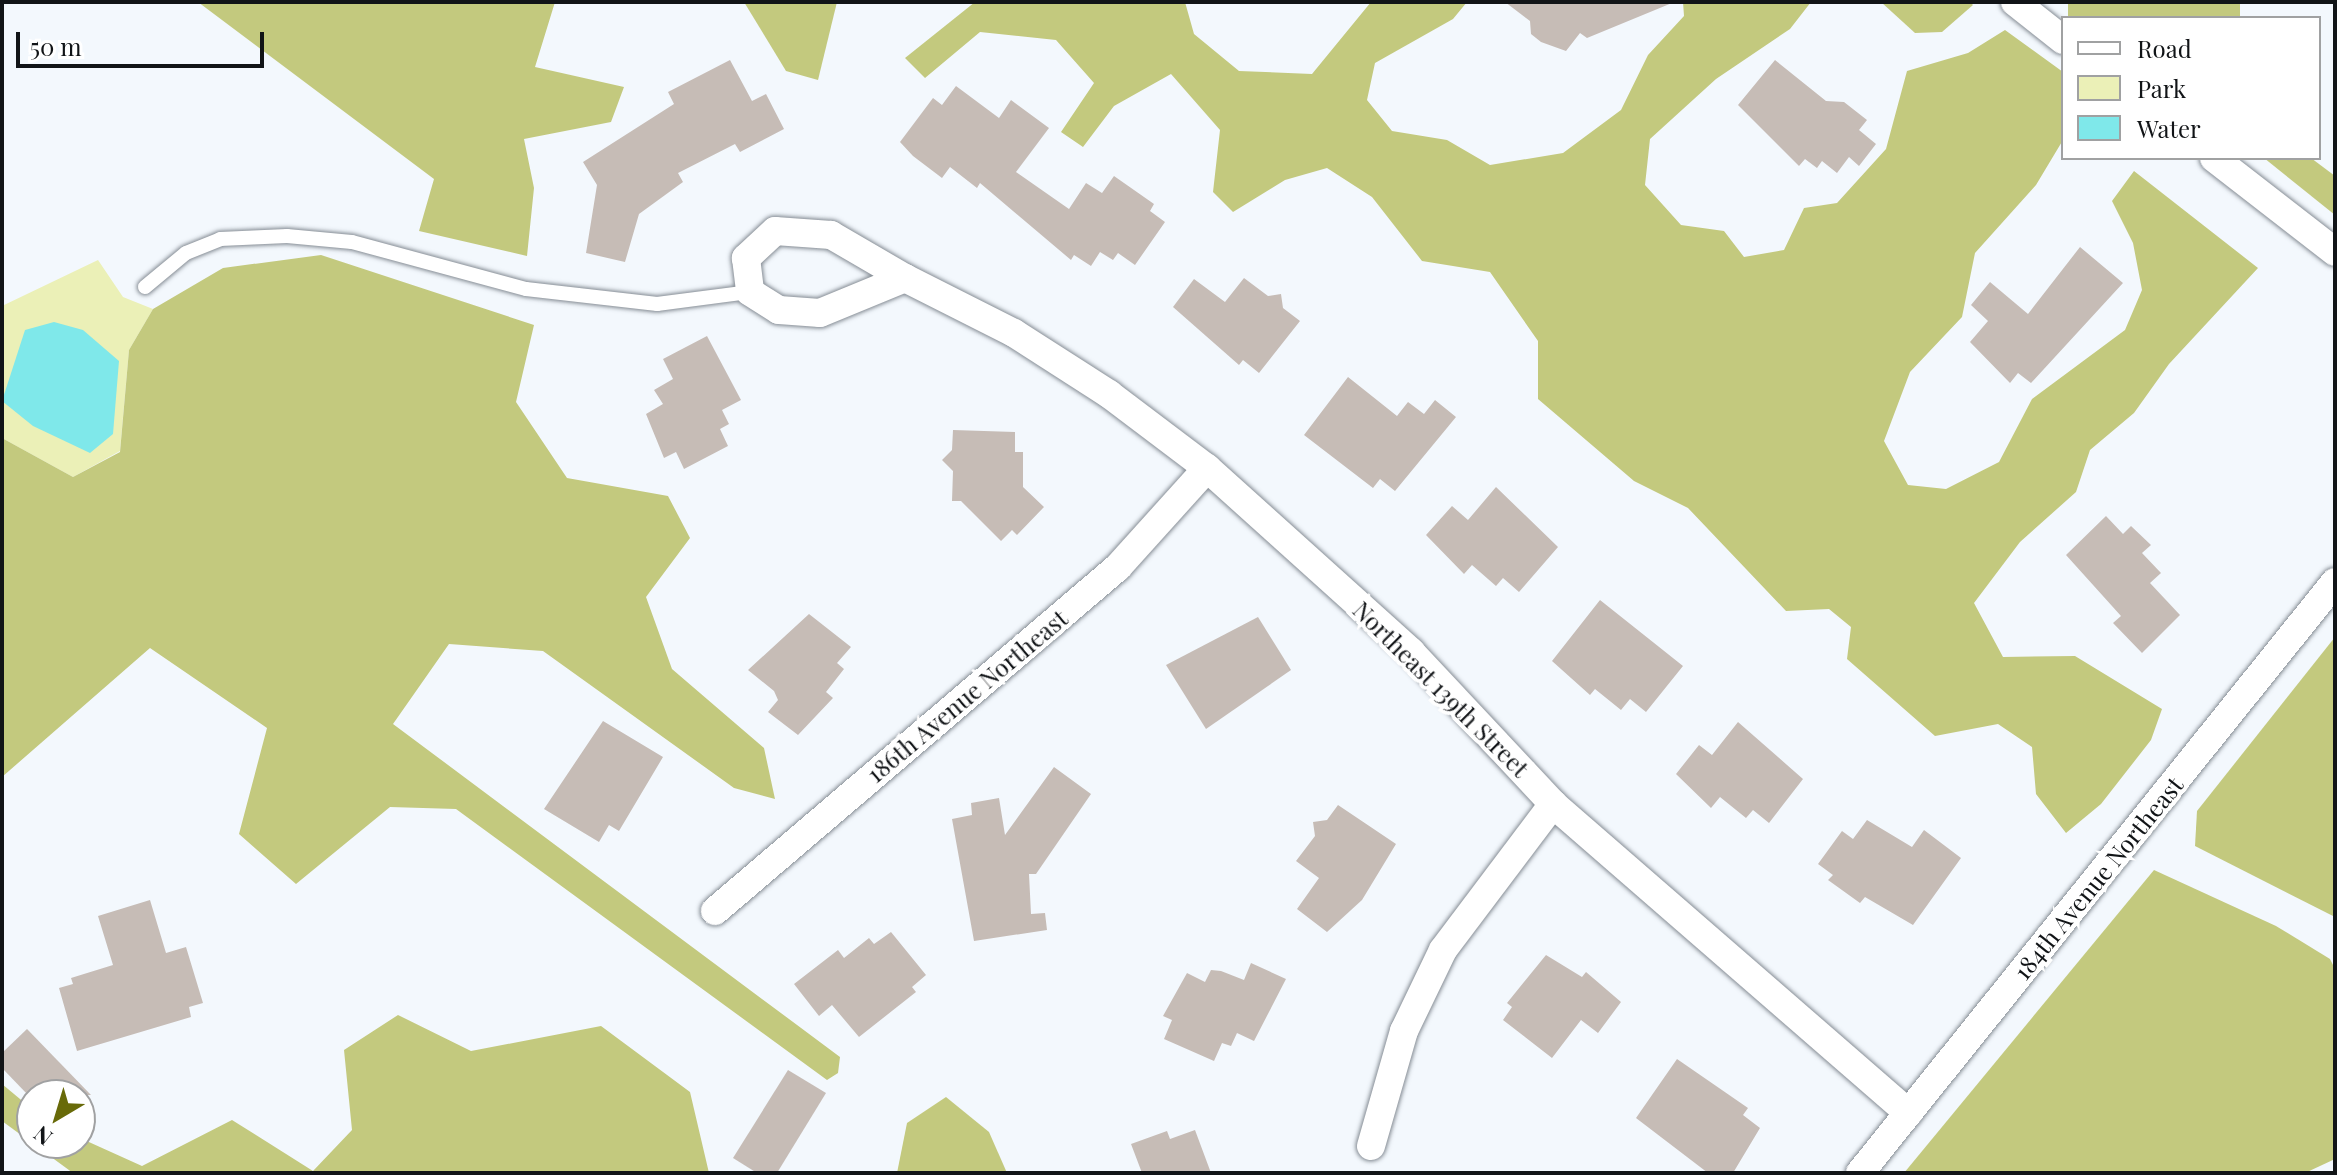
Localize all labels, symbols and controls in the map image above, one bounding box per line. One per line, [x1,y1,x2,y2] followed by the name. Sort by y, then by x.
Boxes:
[20,16,268,66] scale bar
[2061,16,2321,160] legend
[30,30,82,62] text: 50 m
[2137,32,2192,64] text: Road
[2137,72,2186,104] text: Park
[2137,112,2201,144] text: Water
[1347,595,1535,783] street label: Northeast 139th Street
[861,603,1073,789] street label: 186th Avenue Northeast
[2007,771,2189,985] street label: 184th Avenue Northeast
[16,1079,96,1159] north arrow
[27,1120,58,1153] text: N

